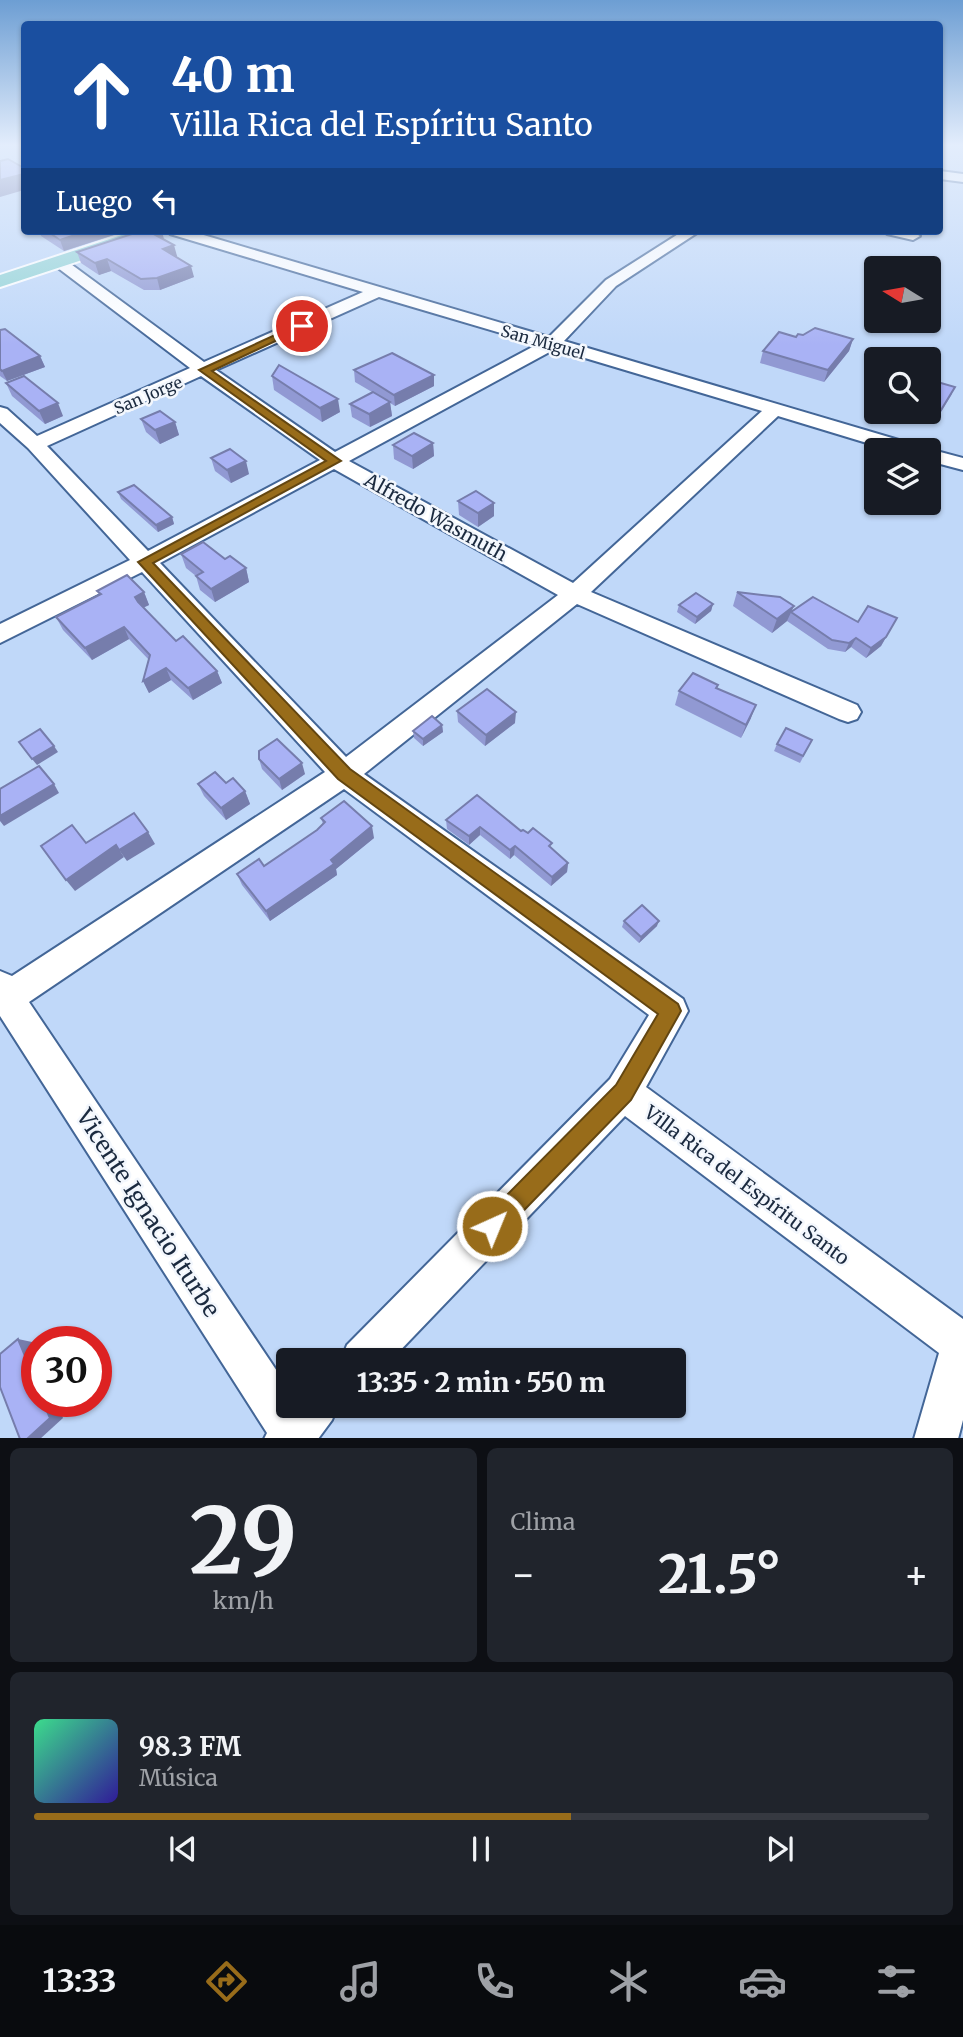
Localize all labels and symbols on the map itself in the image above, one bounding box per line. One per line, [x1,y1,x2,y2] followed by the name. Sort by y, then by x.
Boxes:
[864,256,942,332] north arrow
[272,296,332,356] pin
[499,320,587,364] street label: San Miguel
[111,372,185,418] street label: San Jorge
[359,467,512,566] street label: Alfredo Wasmuth
[639,1099,854,1270] street label: Villa Rica del Espíritu Santo
[70,1102,226,1322] street label: Vicente Ignacio Iturbe
[455,1189,529,1263] position arrow
[21,1326,112,1417] speed limit sign: 30

